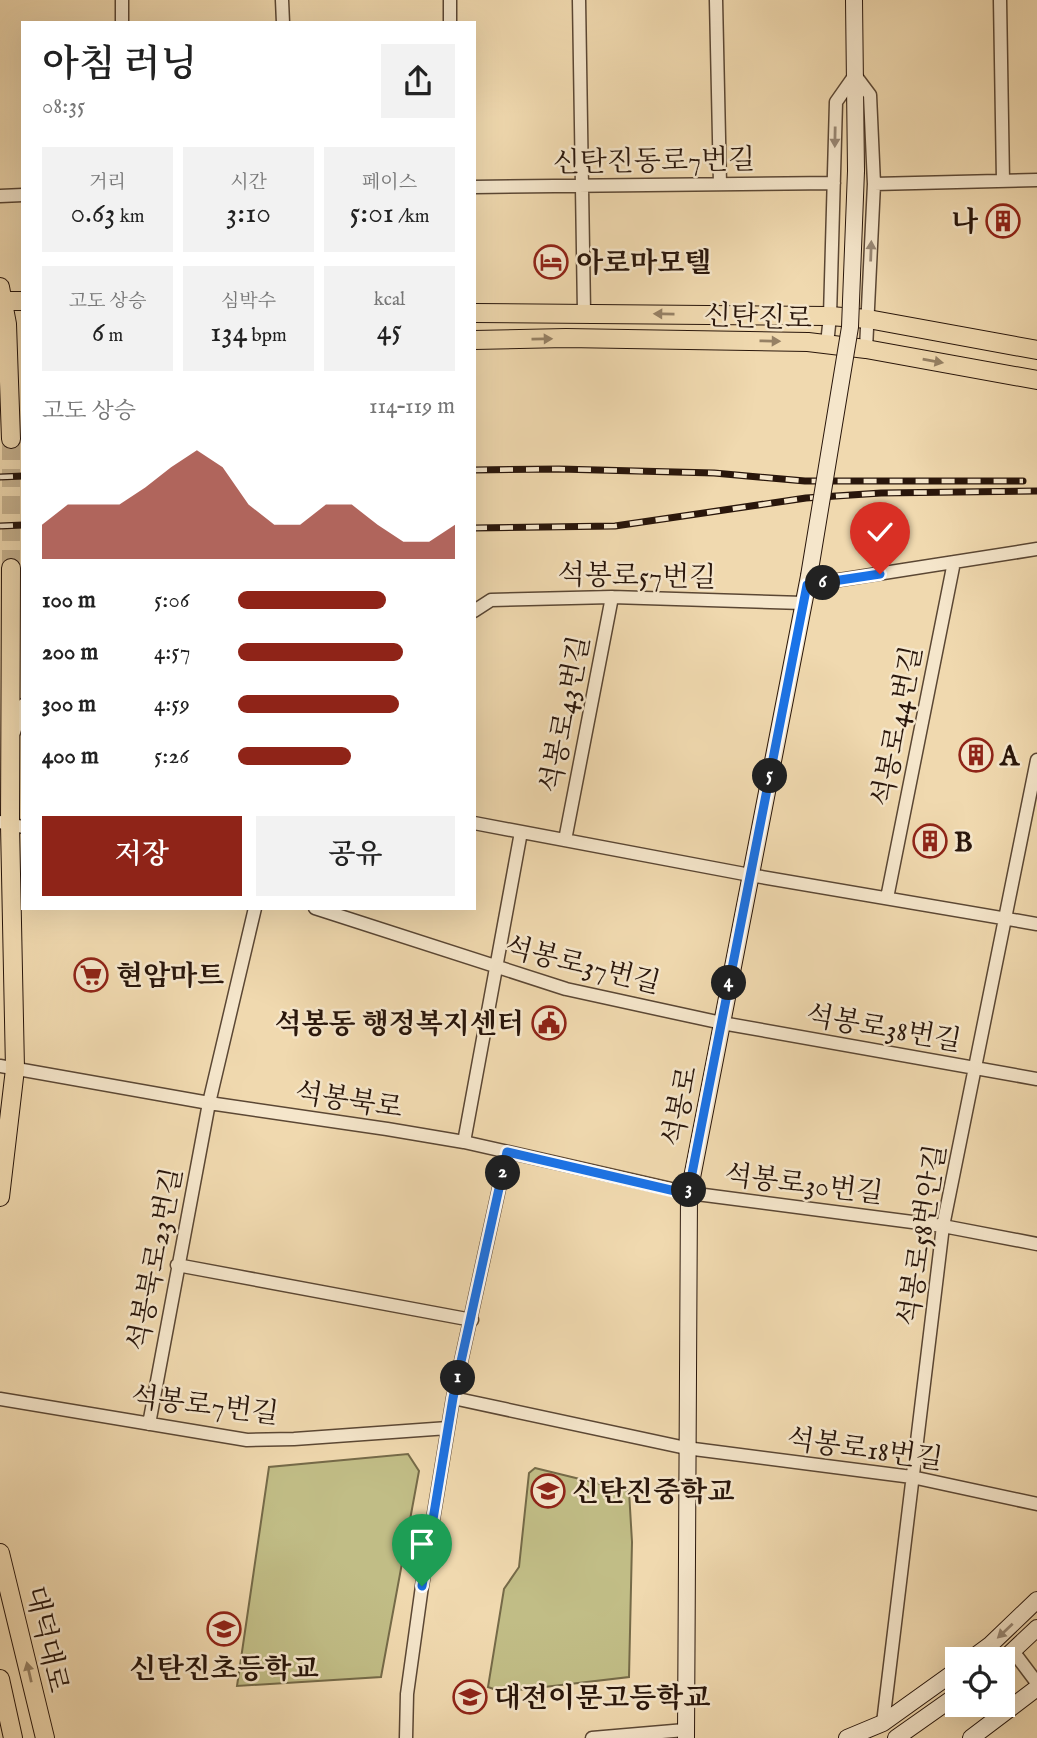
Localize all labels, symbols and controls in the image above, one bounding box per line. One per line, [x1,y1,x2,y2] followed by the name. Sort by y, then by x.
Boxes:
[42,42,197,90] text: 아침 러닝
[381,44,455,118] button: share
[42,92,85,121] text: 08:35
[829,126,840,148] one-way arrow
[553,143,756,182] street label: 신탄진동로7번길
[89,171,126,195] text: 거리
[230,171,267,195] text: 시간
[362,171,417,195] text: 페이스
[70,195,116,233] text: 0.63
[226,195,271,233] text: 3:10
[350,195,394,233] text: 5:01
[984,202,1022,240] building icon: 나
[116,205,145,229] text: km
[394,205,429,229] text: /km
[951,206,979,241] place label: 나
[866,240,877,262] one-way arrow
[532,243,570,281] hotel icon: 아로마모텔
[576,247,711,282] place label: 아로마모텔
[374,288,405,312] text: kcal
[69,290,146,314] text: 고도 상승
[221,290,276,314] text: 심박수
[703,299,813,338] street label: 신탄진로
[652,308,674,319] one-way arrow
[377,312,402,350] text: 45
[92,314,104,352] text: 6
[210,314,247,352] text: 134
[104,324,123,348] text: m
[247,324,287,348] text: bpm
[532,333,554,345] one-way arrow
[759,335,781,347] one-way arrow
[922,356,944,367] one-way arrow
[369,392,455,421] text: 114–119 m
[42,397,136,426] text: 고도 상승
[850,502,910,574] pin
[861,513,899,551] icon: check
[557,559,716,596] street label: 석봉로57번길
[806,566,840,600] pin: 6
[818,570,827,594] text: 6
[42,586,96,615] text: 100 m
[154,586,189,615] text: 5:06
[534,633,599,796] street label: 석봉로43번길
[42,638,98,667] text: 200 m
[154,638,190,667] text: 4:57
[866,643,931,810] street label: 석봉로44번길
[42,690,96,719] text: 300 m
[154,690,190,719] text: 4:59
[957,736,995,774] building icon: A
[999,740,1020,775] place label: A
[42,742,99,771] text: 400 m
[154,742,189,771] text: 5:26
[752,758,788,794] pin: 5
[766,763,773,787] text: 5
[42,816,242,896] button: 저장
[256,816,455,896] button: 공유
[911,822,949,860] building icon: B
[954,826,973,861] place label: B
[501,930,664,1003] street label: 석봉로37번길
[72,956,110,994] supermarket icon: 현암마트
[116,960,224,995] place label: 현암마트
[712,965,746,1000] pin: 4
[724,970,733,994] text: 4
[803,999,964,1060] street label: 석봉로38번길
[530,1004,568,1042] public building icon: 석봉동 행정복지센터
[274,1008,524,1043] place label: 석봉동 행정복지센터
[657,1063,706,1150] street label: 석봉로
[292,1076,405,1127] street label: 석봉북로
[892,1142,955,1329] street label: 석봉로58번안길
[486,1156,520,1190] pin: 2
[722,1158,885,1213] street label: 석봉로30번길
[498,1160,507,1184] text: 2
[122,1165,191,1354] street label: 석봉북로23번길
[672,1172,706,1208] pin: 3
[685,1177,692,1201] text: 3
[440,1360,476,1396] pin: 1
[454,1365,461,1389] text: 1
[129,1380,280,1433] street label: 석봉로7번길
[785,1422,945,1479] street label: 석봉로18번길
[529,1472,567,1510] school or university icon: 신탄진중학교
[572,1476,734,1511] place label: 신탄진중학교
[392,1514,452,1586] pin
[403,1525,441,1563] icon: arrive
[16,1583,75,1696] street label: 대덕대로
[205,1610,243,1648] school or university icon: 신탄진초등학교
[997,1622,1014,1638] one-way arrow
[945,1647,1015,1717] map controls
[945,1647,1015,1717] button: locate
[129,1653,319,1688] place label: 신탄진초등학교
[23,1661,34,1683] one-way arrow
[451,1678,489,1716] school or university icon: 대전이문고등학교
[494,1682,710,1717] place label: 대전이문고등학교

